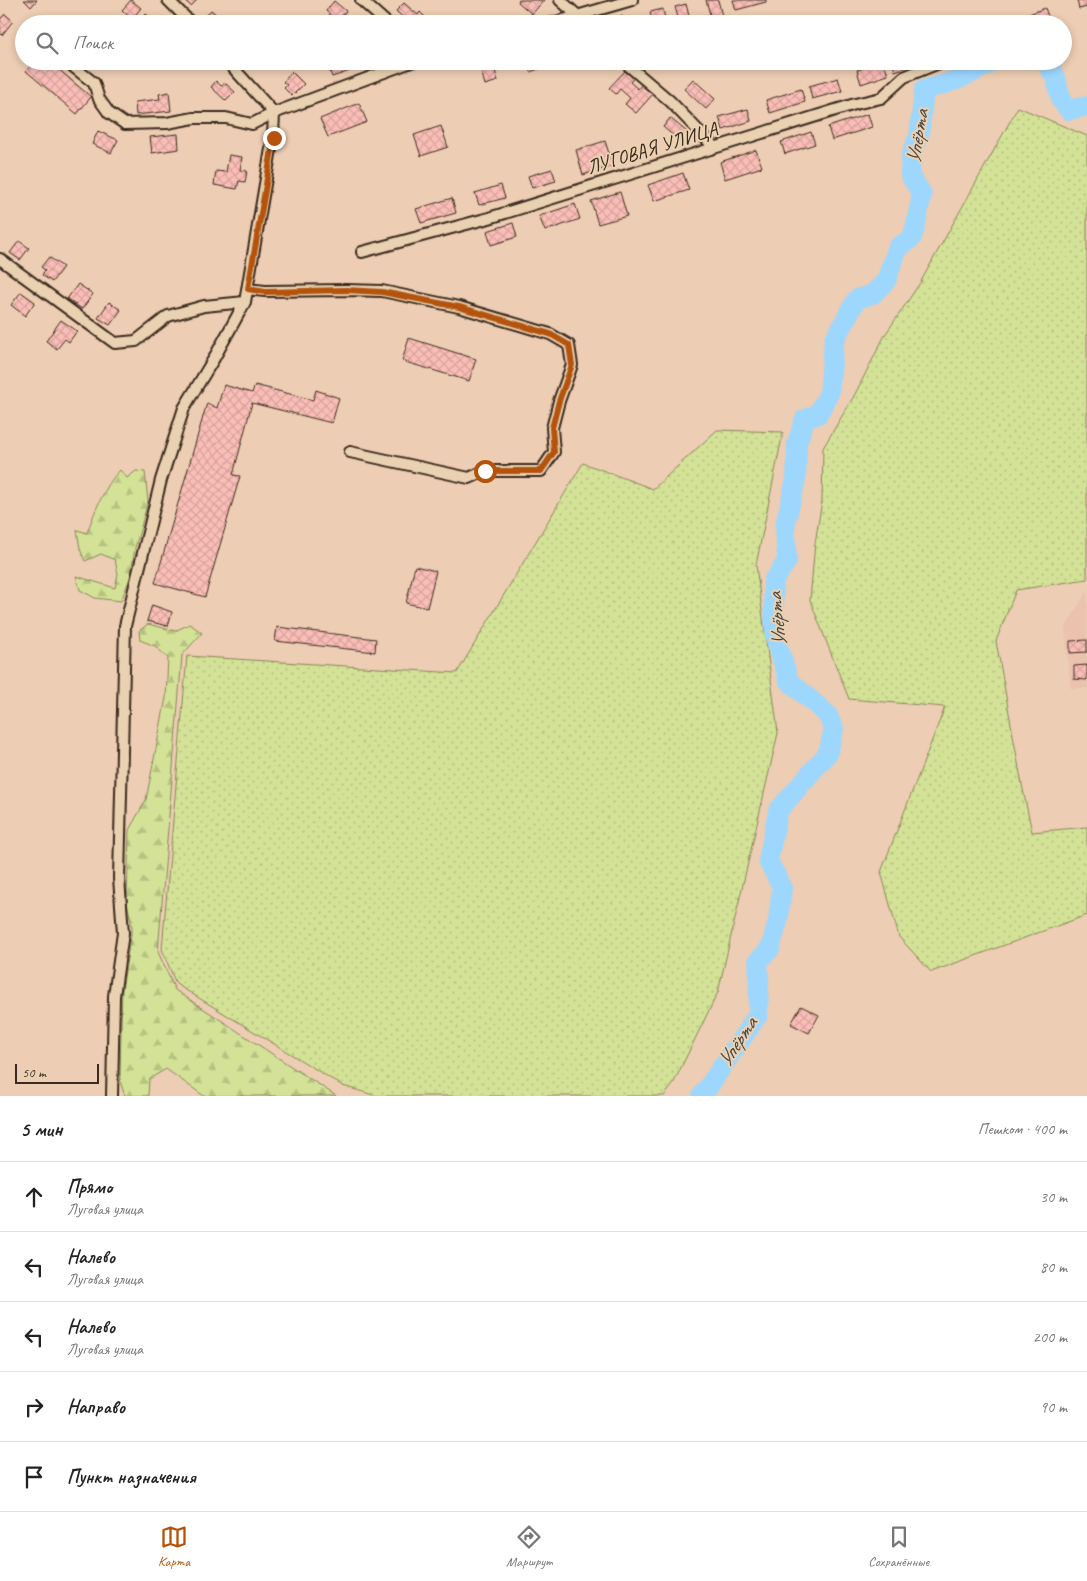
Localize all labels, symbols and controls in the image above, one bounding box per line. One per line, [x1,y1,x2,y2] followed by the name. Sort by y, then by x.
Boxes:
[15,15,1072,70] search box
[33,29,61,57] icon: search
[73,31,113,55] text: Поиск
[900,106,934,166] water label: Упёрта
[584,116,721,180] street label: ЛУГОВАЯ УЛИЦА
[263,127,286,150] route end
[474,460,497,483] route start
[761,590,793,648] water label: Упёрта
[711,1011,764,1072] water label: Упёрта
[15,1061,99,1084] scale bar
[22,1064,46,1081] text: 50 m
[20,1116,62,1142] text: 5 мин
[978,1119,1067,1139] text: Пешком · 400 m
[67,1175,112,1199] text: Прямо
[20,1183,48,1211] icon: ahead
[1040,1187,1067,1207] text: 30 m
[67,1199,143,1219] text: Луговая улица
[67,1245,115,1269] text: Налево
[20,1253,48,1281] icon: left
[1040,1257,1067,1277] text: 80 m
[67,1269,143,1289] text: Луговая улица
[67,1315,115,1339] text: Налево
[20,1323,48,1351] icon: left
[1033,1327,1067,1347] text: 200 m
[67,1339,143,1359] text: Луговая улица
[20,1393,48,1421] icon: right
[67,1395,125,1419] text: Направо
[1040,1397,1067,1417] text: 90 m
[20,1463,48,1491] icon: arrive
[67,1465,196,1489] text: Пункт назначения
[158,1523,190,1570] tab: Карта
[506,1523,552,1570] tab: Маршрут
[868,1523,929,1570] tab: Сохранённые

